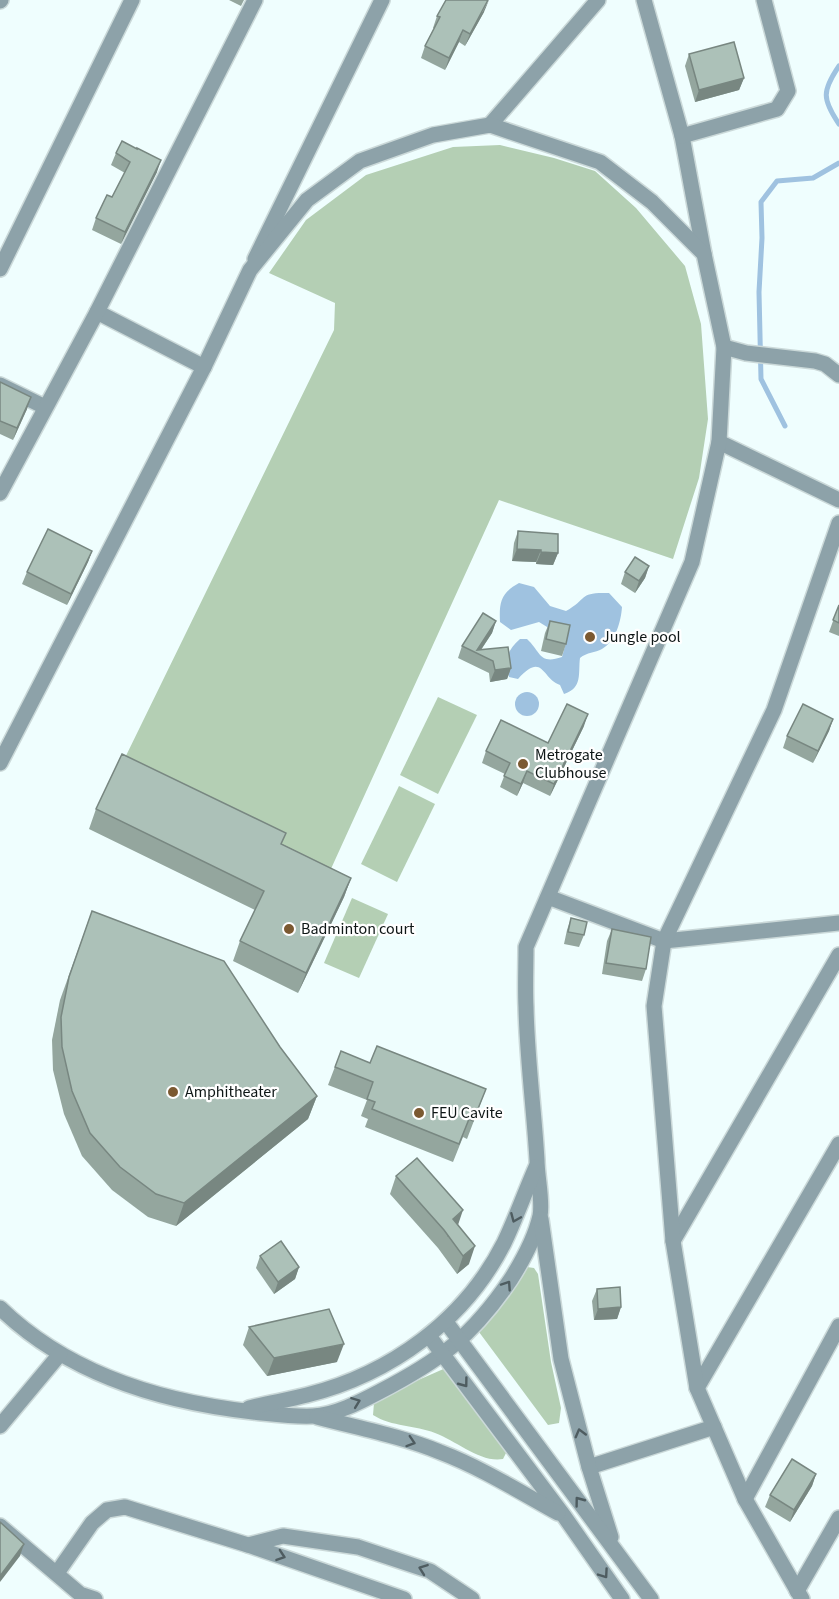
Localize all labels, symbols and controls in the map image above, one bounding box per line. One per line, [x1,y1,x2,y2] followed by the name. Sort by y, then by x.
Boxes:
[602,626,681,648] place label: Jungle pool
[583,630,597,644] marker: Jungle pool
[535,744,607,784] place label: Metrogate Clubhouse
[516,757,530,771] marker: Metrogate Clubhouse
[301,918,415,940] place label: Badminton court
[282,922,296,936] marker: Badminton court
[185,1081,277,1103] place label: Amphitheater
[166,1085,180,1099] marker: Amphitheater
[431,1102,503,1124] place label: FEU Cavite
[412,1106,426,1120] marker: FEU Cavite
[510,1212,522,1223] one-way arrow
[500,1280,511,1291] one-way arrow
[457,1377,468,1388] one-way arrow
[350,1397,360,1410] one-way arrow
[575,1428,587,1438] one-way arrow
[405,1435,416,1447] one-way arrow
[576,1497,587,1508] one-way arrow
[275,1549,286,1562] one-way arrow
[418,1563,428,1576] one-way arrow
[597,1568,608,1579] one-way arrow

